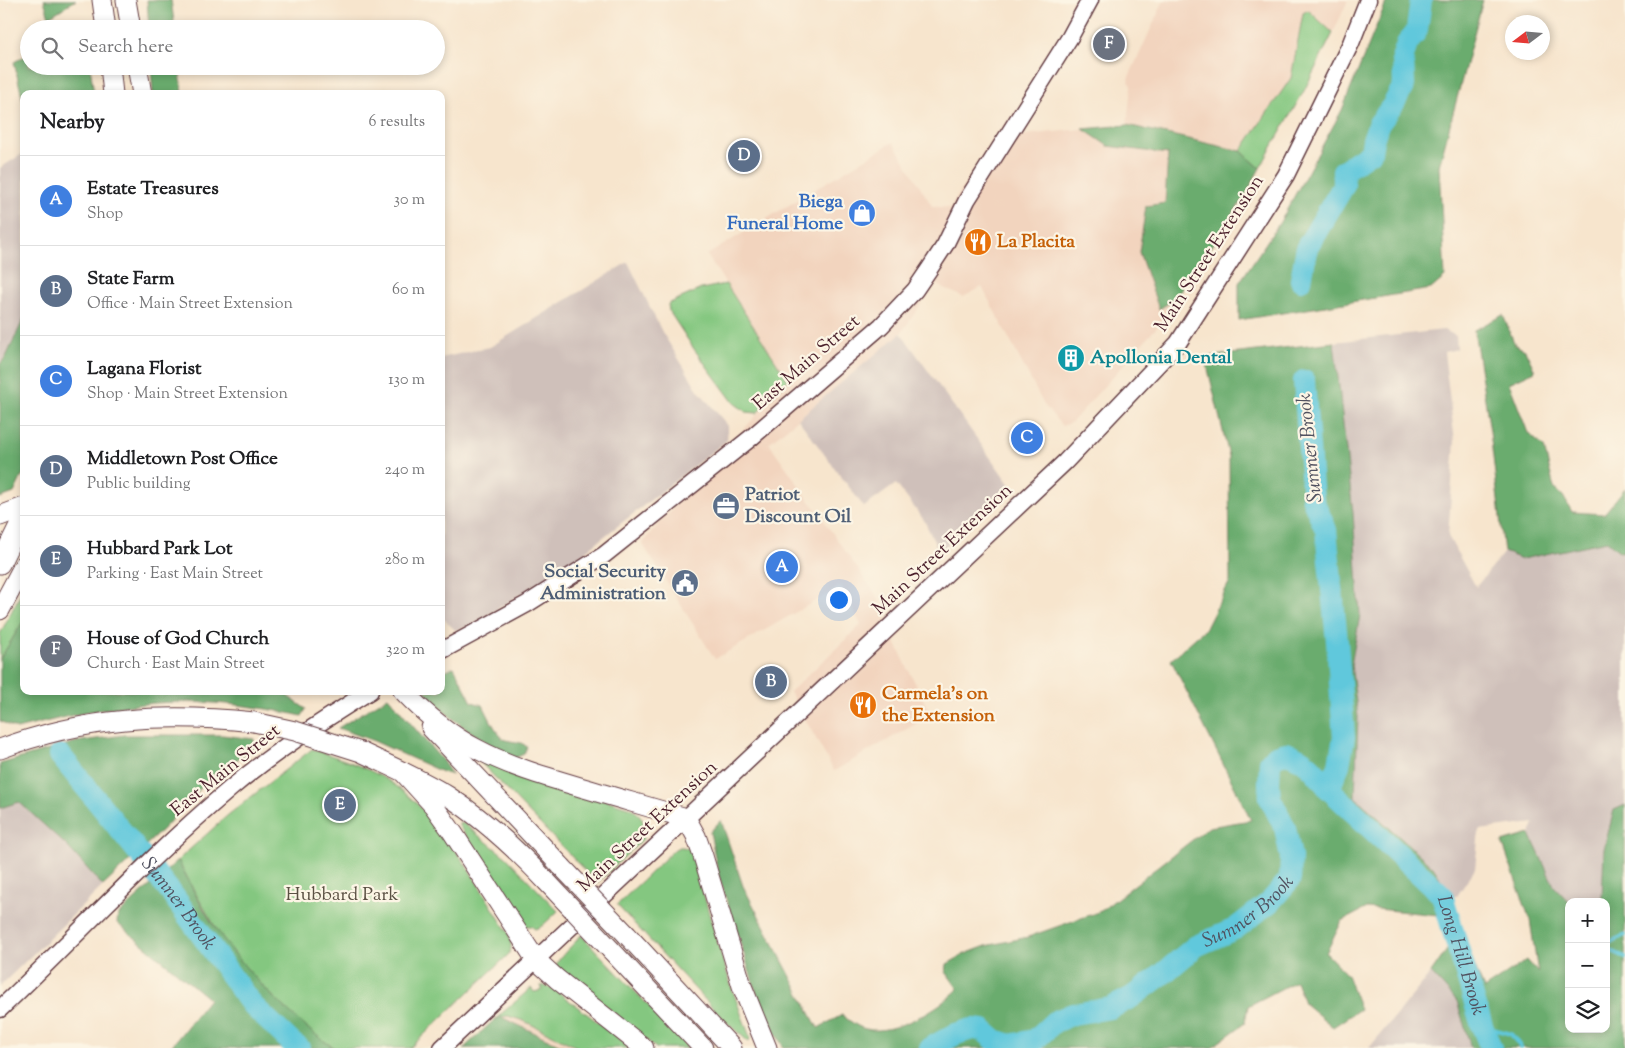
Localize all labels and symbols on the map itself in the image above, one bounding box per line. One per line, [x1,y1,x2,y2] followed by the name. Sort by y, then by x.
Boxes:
[1505,15,1550,60] north arrow
[1093,25,1125,63] pin: F
[728,137,760,175] pin: D
[1149,170,1271,338] street label: Main Street Extension
[727,189,843,238] place label: Biega Funeral Home
[847,198,877,228] shop icon: Biega Funeral Home
[963,227,993,257] restaurant icon: La Placita
[997,229,1075,256] place label: La Placita
[748,308,867,417] street label: East Main Street
[1056,343,1086,373] building icon: Apollonia Dental
[1090,345,1233,372] place label: Apollonia Dental
[1291,392,1331,504] water label: Sumner Brook
[1011,419,1043,457] pin: C
[867,478,1019,622] street label: Main Street Extension
[745,482,852,531] place label: Patriot Discount Oil
[711,491,741,521] office icon: Patriot Discount Oil
[766,548,798,586] pin: A
[540,559,667,608] place label: Social Security Administration
[670,568,700,598] public building icon: Social Security Administration
[826,587,852,613] your location
[755,663,787,701] pin: B
[882,681,996,730] place label: Carmela's on the Extension
[848,690,878,720] restaurant icon: Carmela's on the Extension
[165,718,287,824] street label: East Main Street
[572,755,724,899] street label: Main Street Extension
[324,786,356,824] pin: E
[134,851,223,956] water label: Sumner Brook
[1198,869,1301,956] water label: Sumner Brook
[285,882,399,909] park label: Hubbard Park
[1428,892,1492,1019] water label: Long Hill Brook

